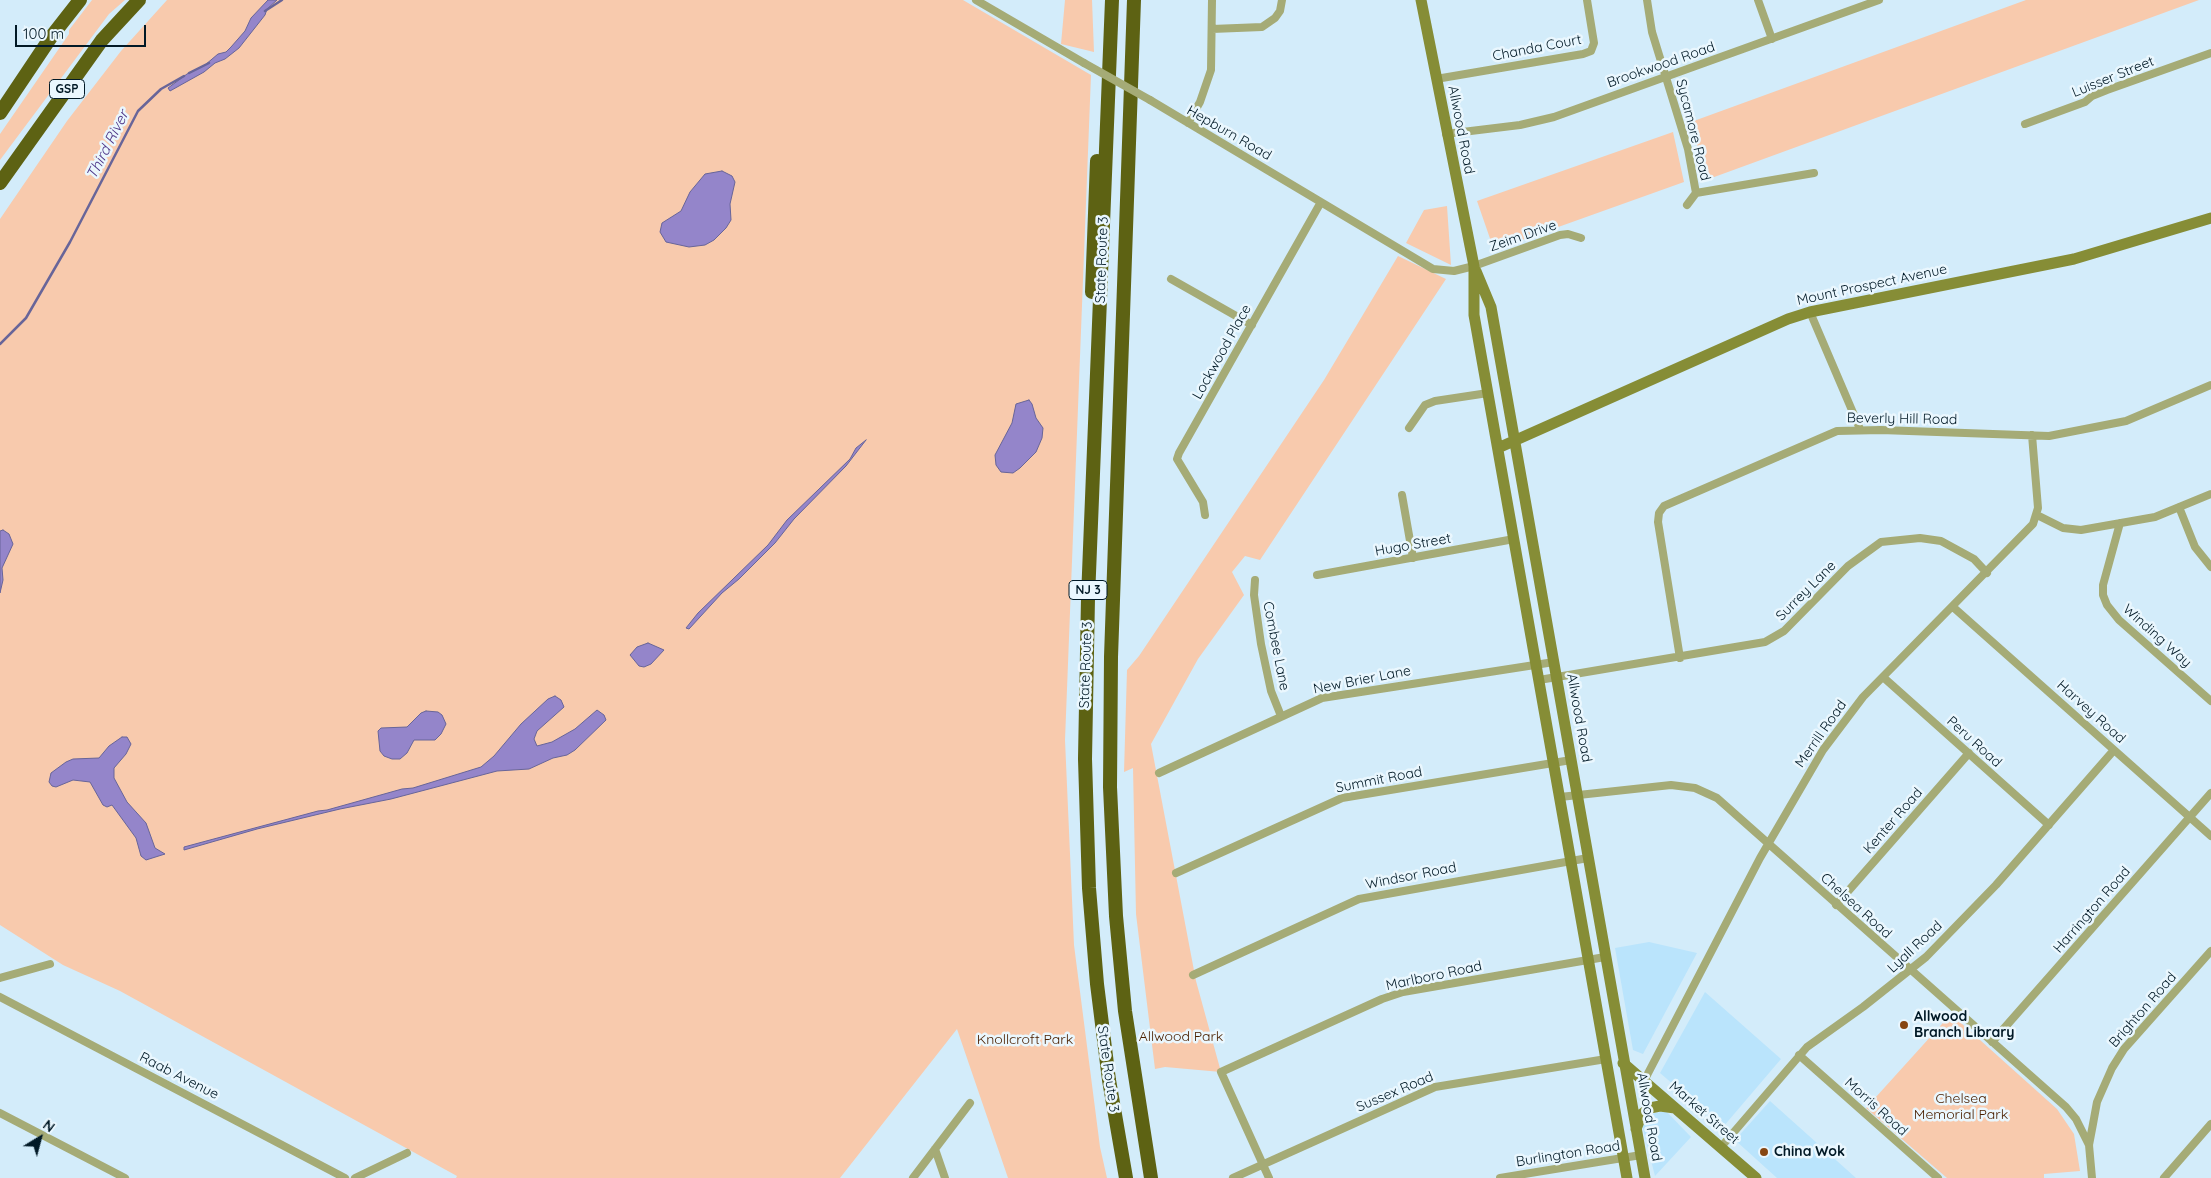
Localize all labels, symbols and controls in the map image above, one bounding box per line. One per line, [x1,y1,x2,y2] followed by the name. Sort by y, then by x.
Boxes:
[18,15,149,47] scale bar
[23,24,64,43] text: 100 m
[1491,31,1583,65] street label: Chanda Court
[1605,39,1717,91] street label: Brookwood Road
[2070,53,2156,101] street label: Luisser Street
[1672,77,1714,183] street label: Sycamore Road
[50,80,84,98] road number: GSP
[1444,84,1478,176] street label: Allwood Road
[1184,102,1274,164] street label: Hepburn Road
[83,108,133,182] water label: Third River
[1092,216,1112,304] street label: State Route 3
[1487,217,1559,255] street label: Zeim Drive
[1795,261,1949,309] street label: Mount Prospect Avenue
[1189,302,1255,402] street label: Lockwood Place
[1847,410,1957,428] street label: Beverly Hill Road
[1374,530,1452,560] street label: Hugo Street
[1773,558,1839,624] street label: Surrey Lane
[1069,580,1107,600] road number: NJ 3
[1259,600,1293,692] street label: Combee Lane
[2119,601,2195,671] street label: Winding Way
[1076,621,1096,709] street label: State Route 3
[1312,662,1412,698] street label: New Brier Lane
[1563,672,1595,764] street label: Allwood Road
[2053,677,2129,747] street label: Harvey Road
[1792,697,1850,771] street label: Merrill Road
[1943,713,2005,771] street label: Peru Road
[1334,763,1424,797] street label: Summit Road
[1860,785,1926,857] street label: Kenter Road
[1364,859,1458,893] street label: Windsor Road
[2050,863,2134,957] street label: Harrington Road
[1817,870,1895,942] street label: Chelsea Road
[1884,917,1946,977] street label: Lyall Road
[1384,958,1484,994] street label: Marlboro Road
[2106,969,2180,1051] street label: Brighton Road
[1914,1009,2015,1042] place label: Allwood Branch Library
[1898,1019,1910,1031] marker: Allwood Branch Library
[1094,1025,1122,1113] street label: State Route 3
[1139,1029,1223,1045] park label: Allwood Park
[977,1032,1073,1048] park label: Knollcroft Park
[137,1049,221,1103] street label: Raab Avenue
[1354,1068,1436,1116] street label: Sussex Road
[1633,1071,1665,1163] street label: Allwood Road
[1841,1074,1911,1140] street label: Morris Road
[1666,1078,1742,1148] street label: Market Street
[1914,1091,2008,1124] park label: Chelsea Memorial Park
[15,1113,65,1163] north arrow
[39,1116,59,1136] text: N
[1515,1137,1621,1171] street label: Burlington Road
[1774,1144,1845,1160] place label: China Wok
[1758,1146,1770,1158] marker: China Wok

